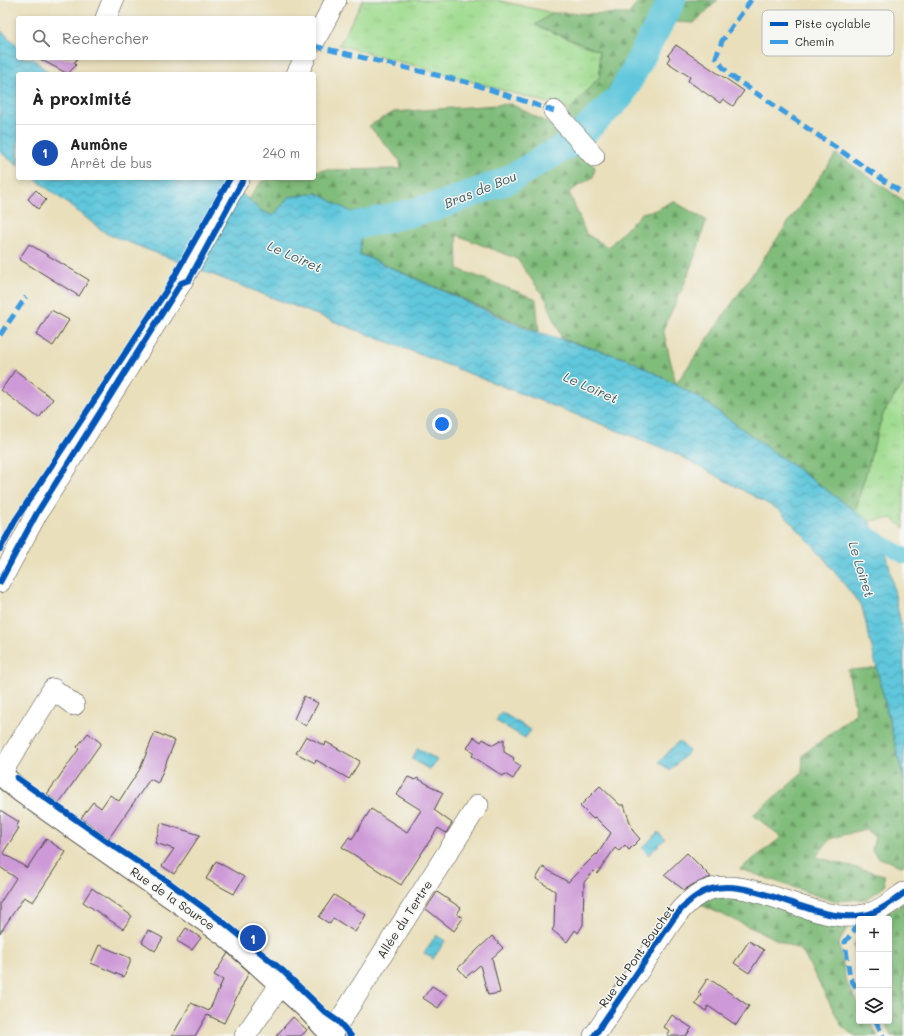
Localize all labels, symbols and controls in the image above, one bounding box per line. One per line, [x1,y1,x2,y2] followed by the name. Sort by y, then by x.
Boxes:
[762,10,894,56] legend
[16,16,316,60] search box
[795,16,871,31] text: Piste cyclable
[30,27,52,49] icon: search
[62,28,149,48] text: Rechercher
[795,34,834,49] text: Chemin
[32,87,131,109] text: À proximité
[70,134,128,154] text: Aumône
[42,144,48,161] text: 1
[263,144,300,161] text: 240 m
[70,154,152,171] text: Arrêt de bus
[441,167,519,211] water label: Bras de Bou
[265,236,325,276] water label: Le Loiret
[561,367,621,407] water label: Le Loiret
[432,414,452,434] your location
[845,539,879,599] water label: Le Loiret
[128,863,218,933] street label: Rue de la Source
[373,877,435,961] street label: Allée du Tertre
[595,902,677,1010] street label: Rue du Pont Bouchet
[856,916,892,1024] map controls
[856,916,892,952] button: +
[240,923,266,953] pin: 1
[856,952,892,988] button: −
[856,988,892,1024] button: layers

